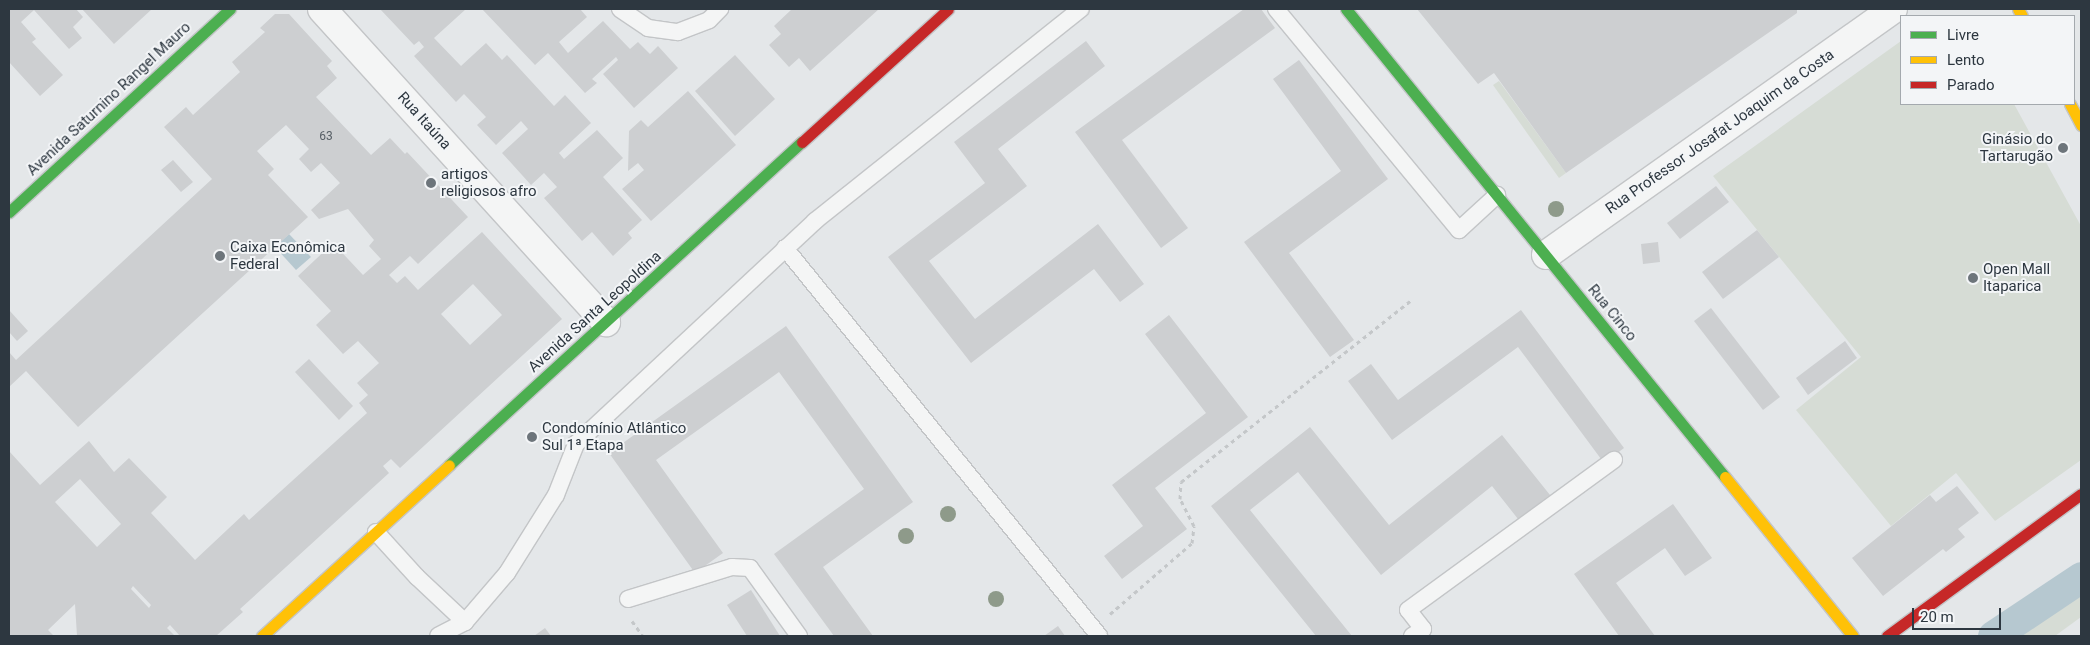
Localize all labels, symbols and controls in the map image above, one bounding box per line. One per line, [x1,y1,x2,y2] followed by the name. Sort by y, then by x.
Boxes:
[1900,15,2075,105] legend
[23,18,195,180] street label: Avenida Saturnino Rangel Mauro
[1947,26,1979,44] text: Livre
[1602,46,1838,218] street label: Rua Professor Josafat Joaquim da Costa
[1947,51,1985,69] text: Lento
[1947,76,1995,94] text: Parado
[393,89,455,153] street label: Rua Itaúna
[319,130,333,144] house number: 63
[1980,130,2053,165] place label: Ginásio do Tartarugão
[2057,142,2069,154] marker: Ginásio do Tartarugão
[441,165,536,200] place label: artigos religiosos afro
[425,177,437,189] marker: artigos religiosos afro
[230,238,345,273] place label: Caixa Econômica Federal
[525,248,665,376] street label: Avenida Santa Leopoldina
[214,250,226,262] marker: Caixa Econômica Federal
[1983,260,2050,295] place label: Open Mall Itaparica
[1967,272,1979,284] marker: Open Mall Itaparica
[1584,281,1640,345] street label: Rua Cinco
[542,419,686,454] place label: Condomínio Atlântico Sul 1ª Etapa
[526,431,538,443] marker: Condomínio Atlântico Sul 1ª Etapa
[1915,598,2004,630] scale bar
[1920,608,1954,626] text: 20 m

